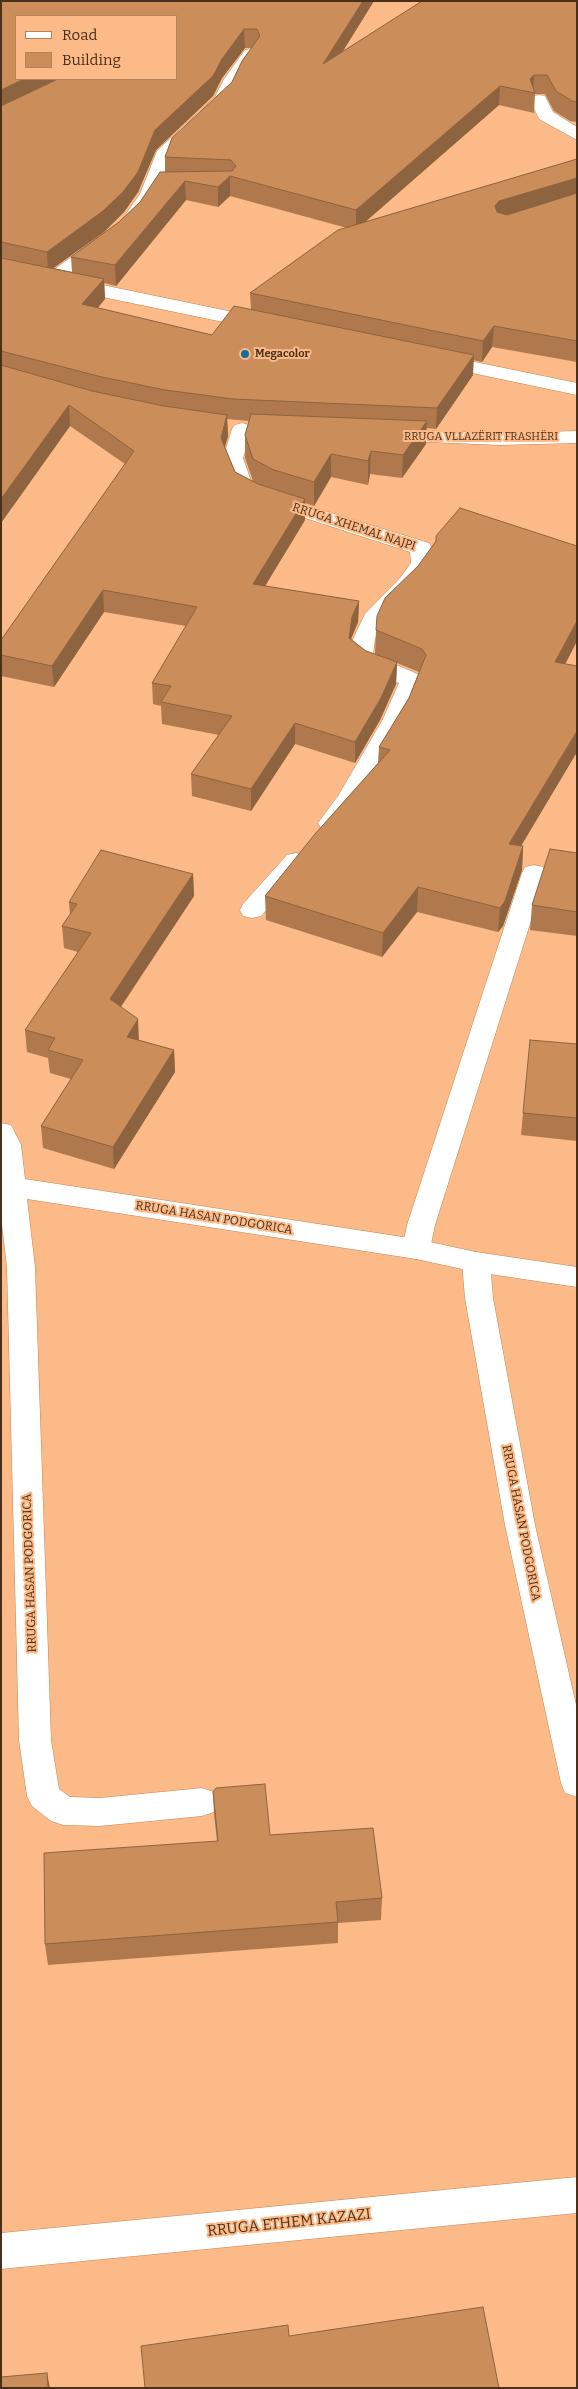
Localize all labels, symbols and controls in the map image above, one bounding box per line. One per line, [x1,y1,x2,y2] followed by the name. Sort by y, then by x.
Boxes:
[15,15,178,80] legend
[62,26,97,44] text: Road
[62,51,121,69] text: Building
[255,347,310,361] place label: Megacolor
[239,348,251,360] marker: Megacolor
[404,430,558,444] street label: RRUGA VLLAZËRIT FRASHËRI
[290,500,418,554] street label: RRUGA XHEMAL NAJPI
[134,1198,294,1238] street label: RRUGA HASAN PODGORICA
[499,1444,543,1602] street label: RRUGA HASAN PODGORICA
[20,1493,40,1653] street label: RRUGA HASAN PODGORICA
[206,2205,372,2241] street label: RRUGA ETHEM KAZAZI

